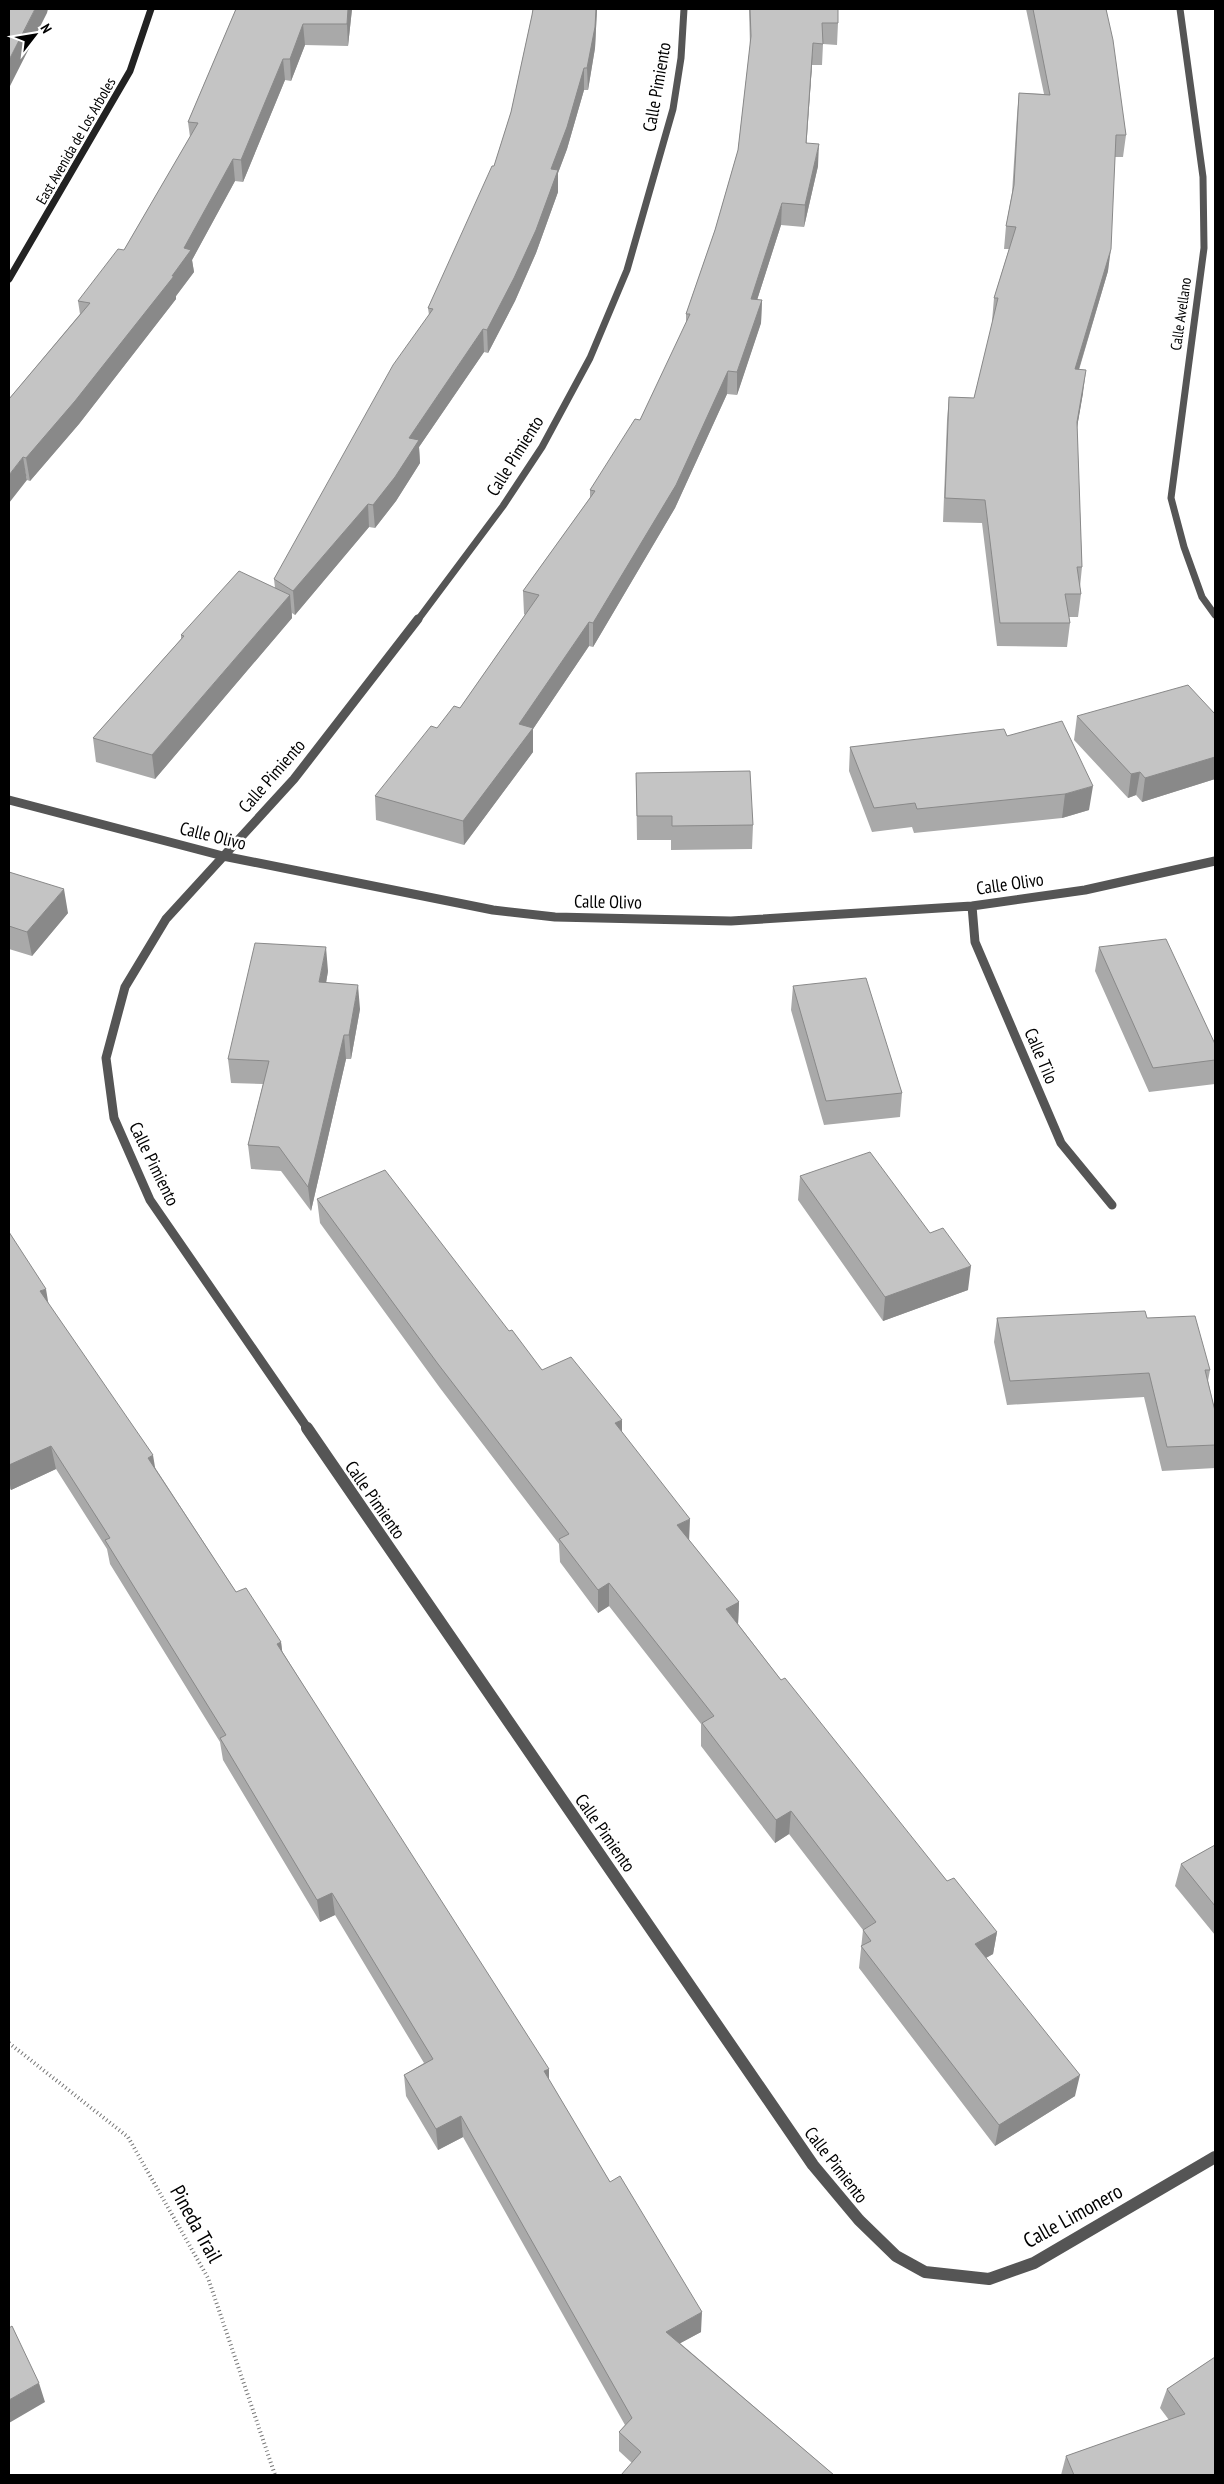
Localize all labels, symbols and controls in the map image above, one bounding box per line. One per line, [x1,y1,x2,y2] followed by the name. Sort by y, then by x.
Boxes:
[10,10,60,60] north arrow
[36,20,56,36] text: N
[637,40,676,133] street label: Calle Pimiento
[32,74,120,208] street label: East Avenida de Los Arboles
[1166,276,1195,352] street label: Calle Avellano
[481,411,548,500] street label: Calle Pimiento
[233,734,310,817] street label: Calle Pimiento
[178,816,249,855] street label: Calle Olivo
[975,867,1045,900] street label: Calle Olivo
[574,889,642,914] street label: Calle Olivo
[1019,1024,1064,1087] street label: Calle Tilo
[124,1118,185,1210] street label: Calle Pimiento
[340,1456,411,1544] street label: Calle Pimiento
[570,1789,641,1877] street label: Calle Pimiento
[799,2122,873,2208] street label: Calle Pimiento
[1018,2177,1127,2254] street label: Calle Limonero
[164,2180,229,2267] street label: Pineda Trail

